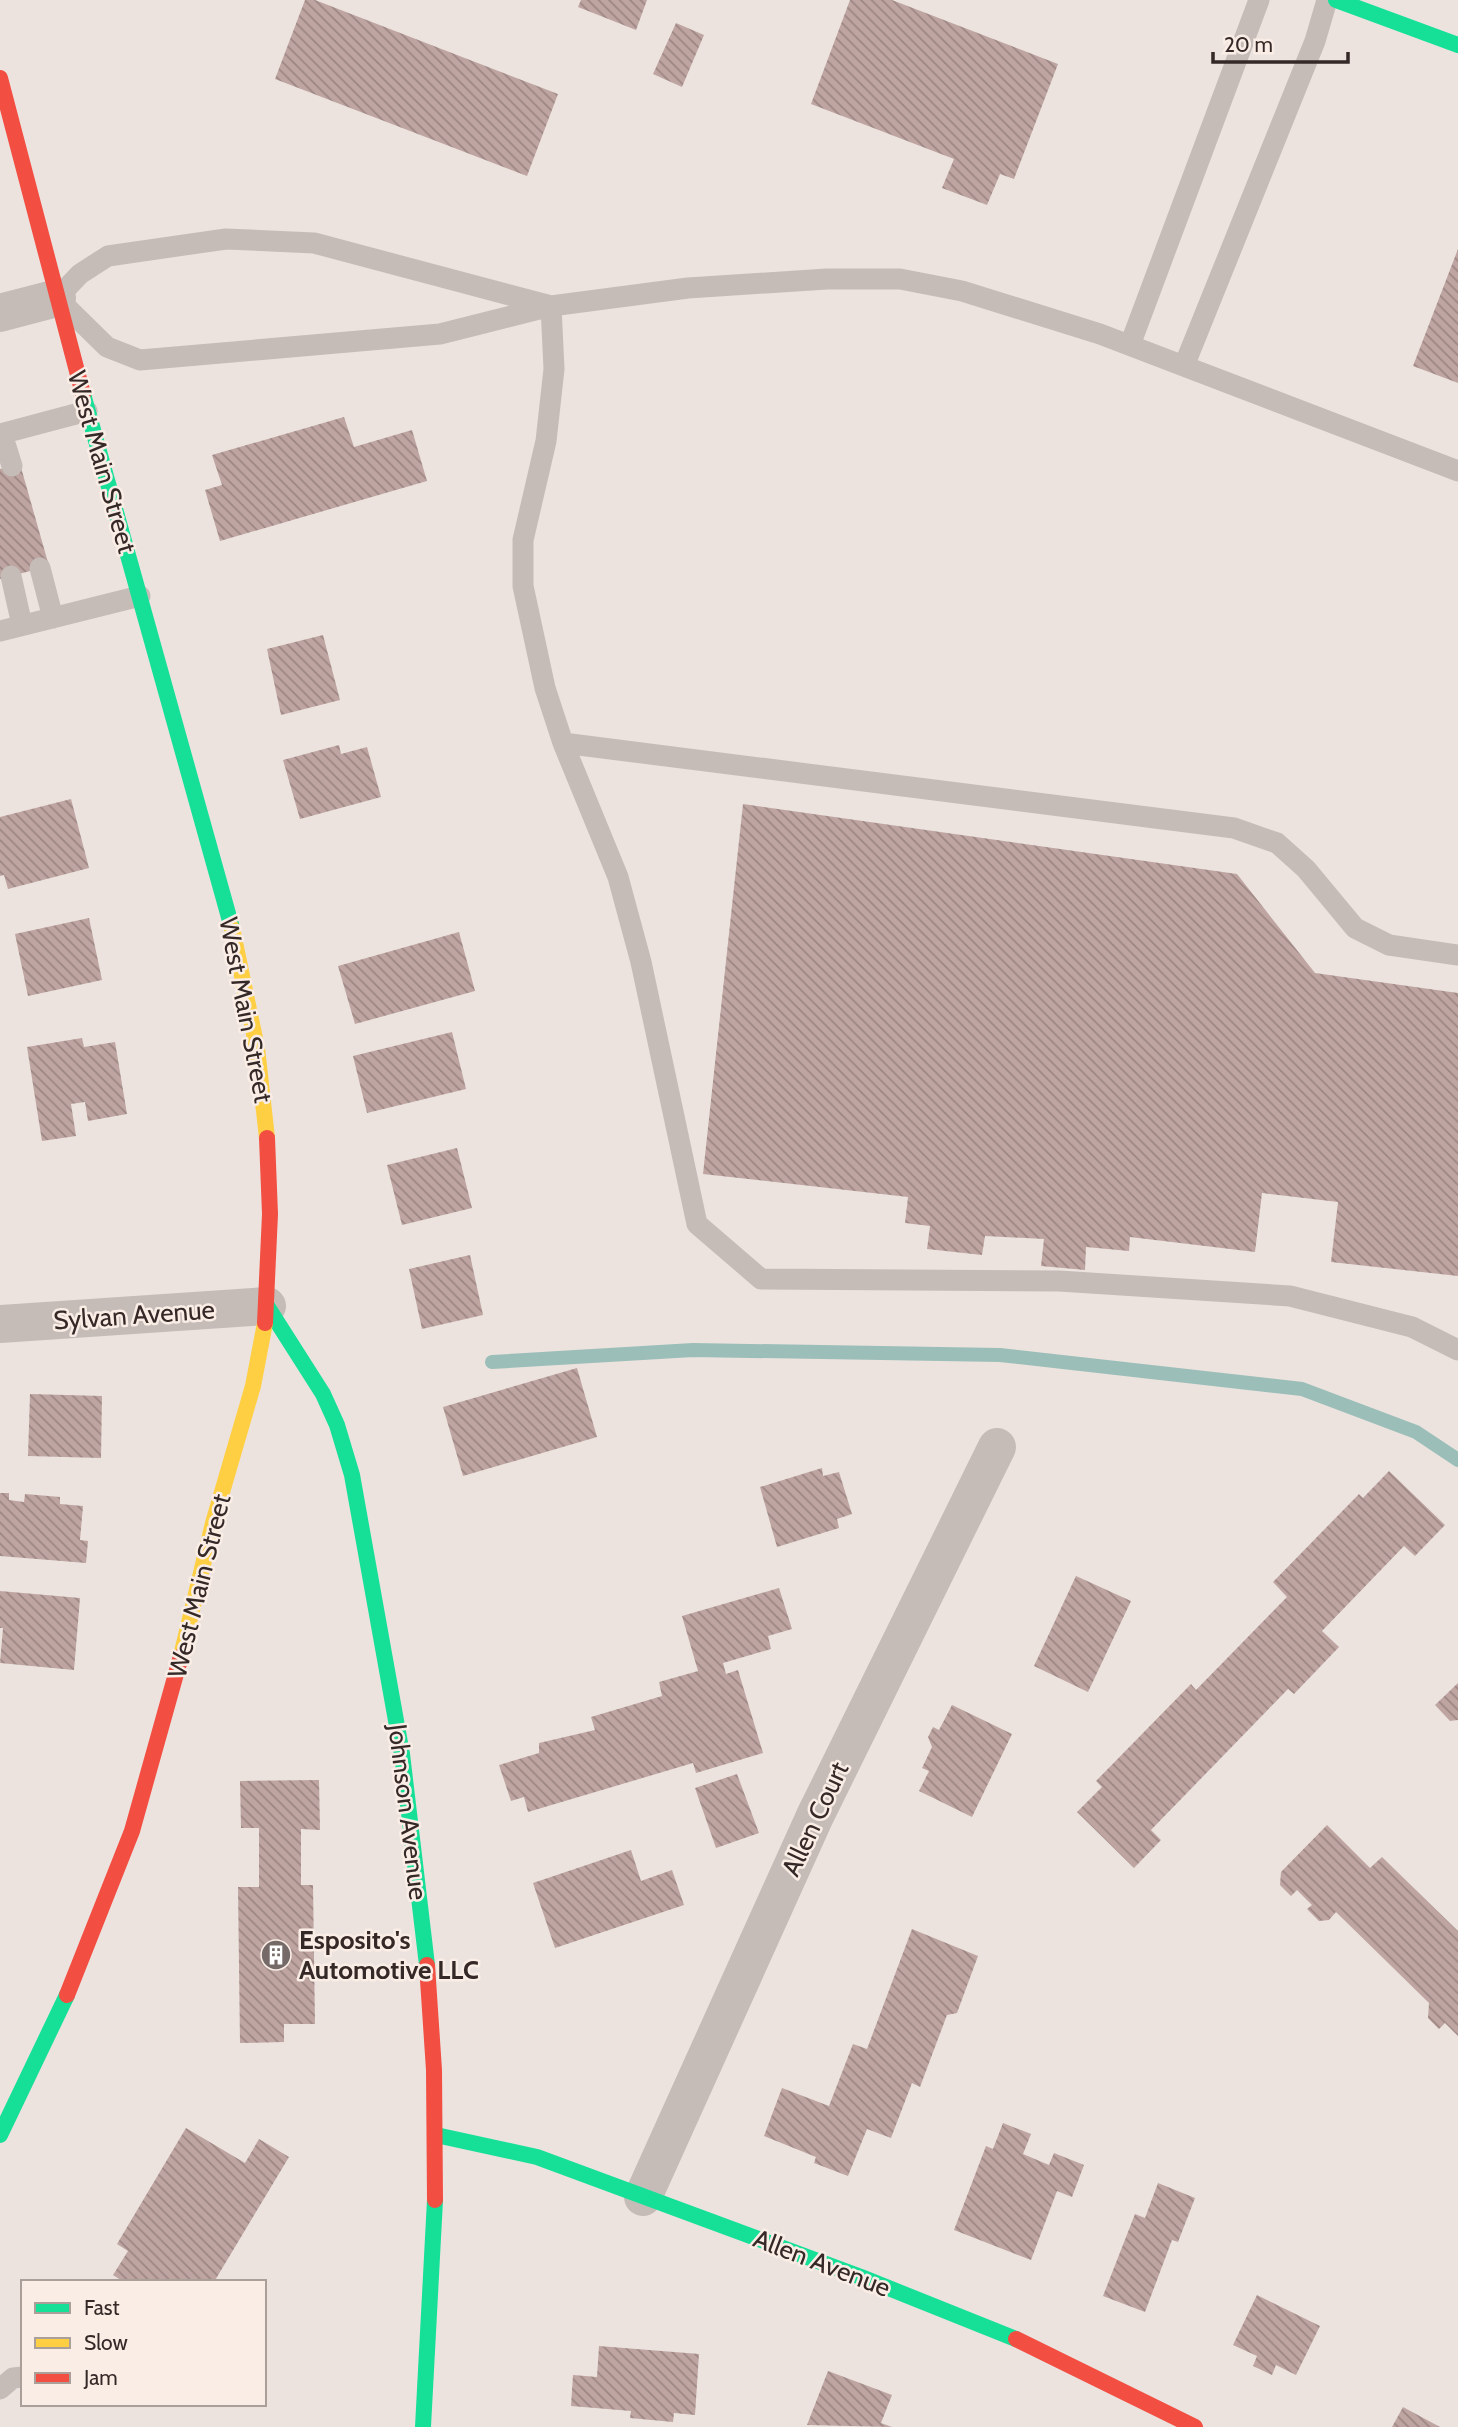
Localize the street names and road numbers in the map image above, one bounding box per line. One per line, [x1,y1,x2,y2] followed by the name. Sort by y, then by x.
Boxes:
[61,367,143,557] street label: West Main Street
[212,914,280,1106] street label: West Main Street
[52,1293,216,1337] street label: Sylvan Avenue
[161,1490,237,1681] street label: West Main Street
[381,1721,435,1902] street label: Johnson Avenue
[775,1757,855,1881] street label: Allen Court
[749,2222,895,2304] street label: Allen Avenue

